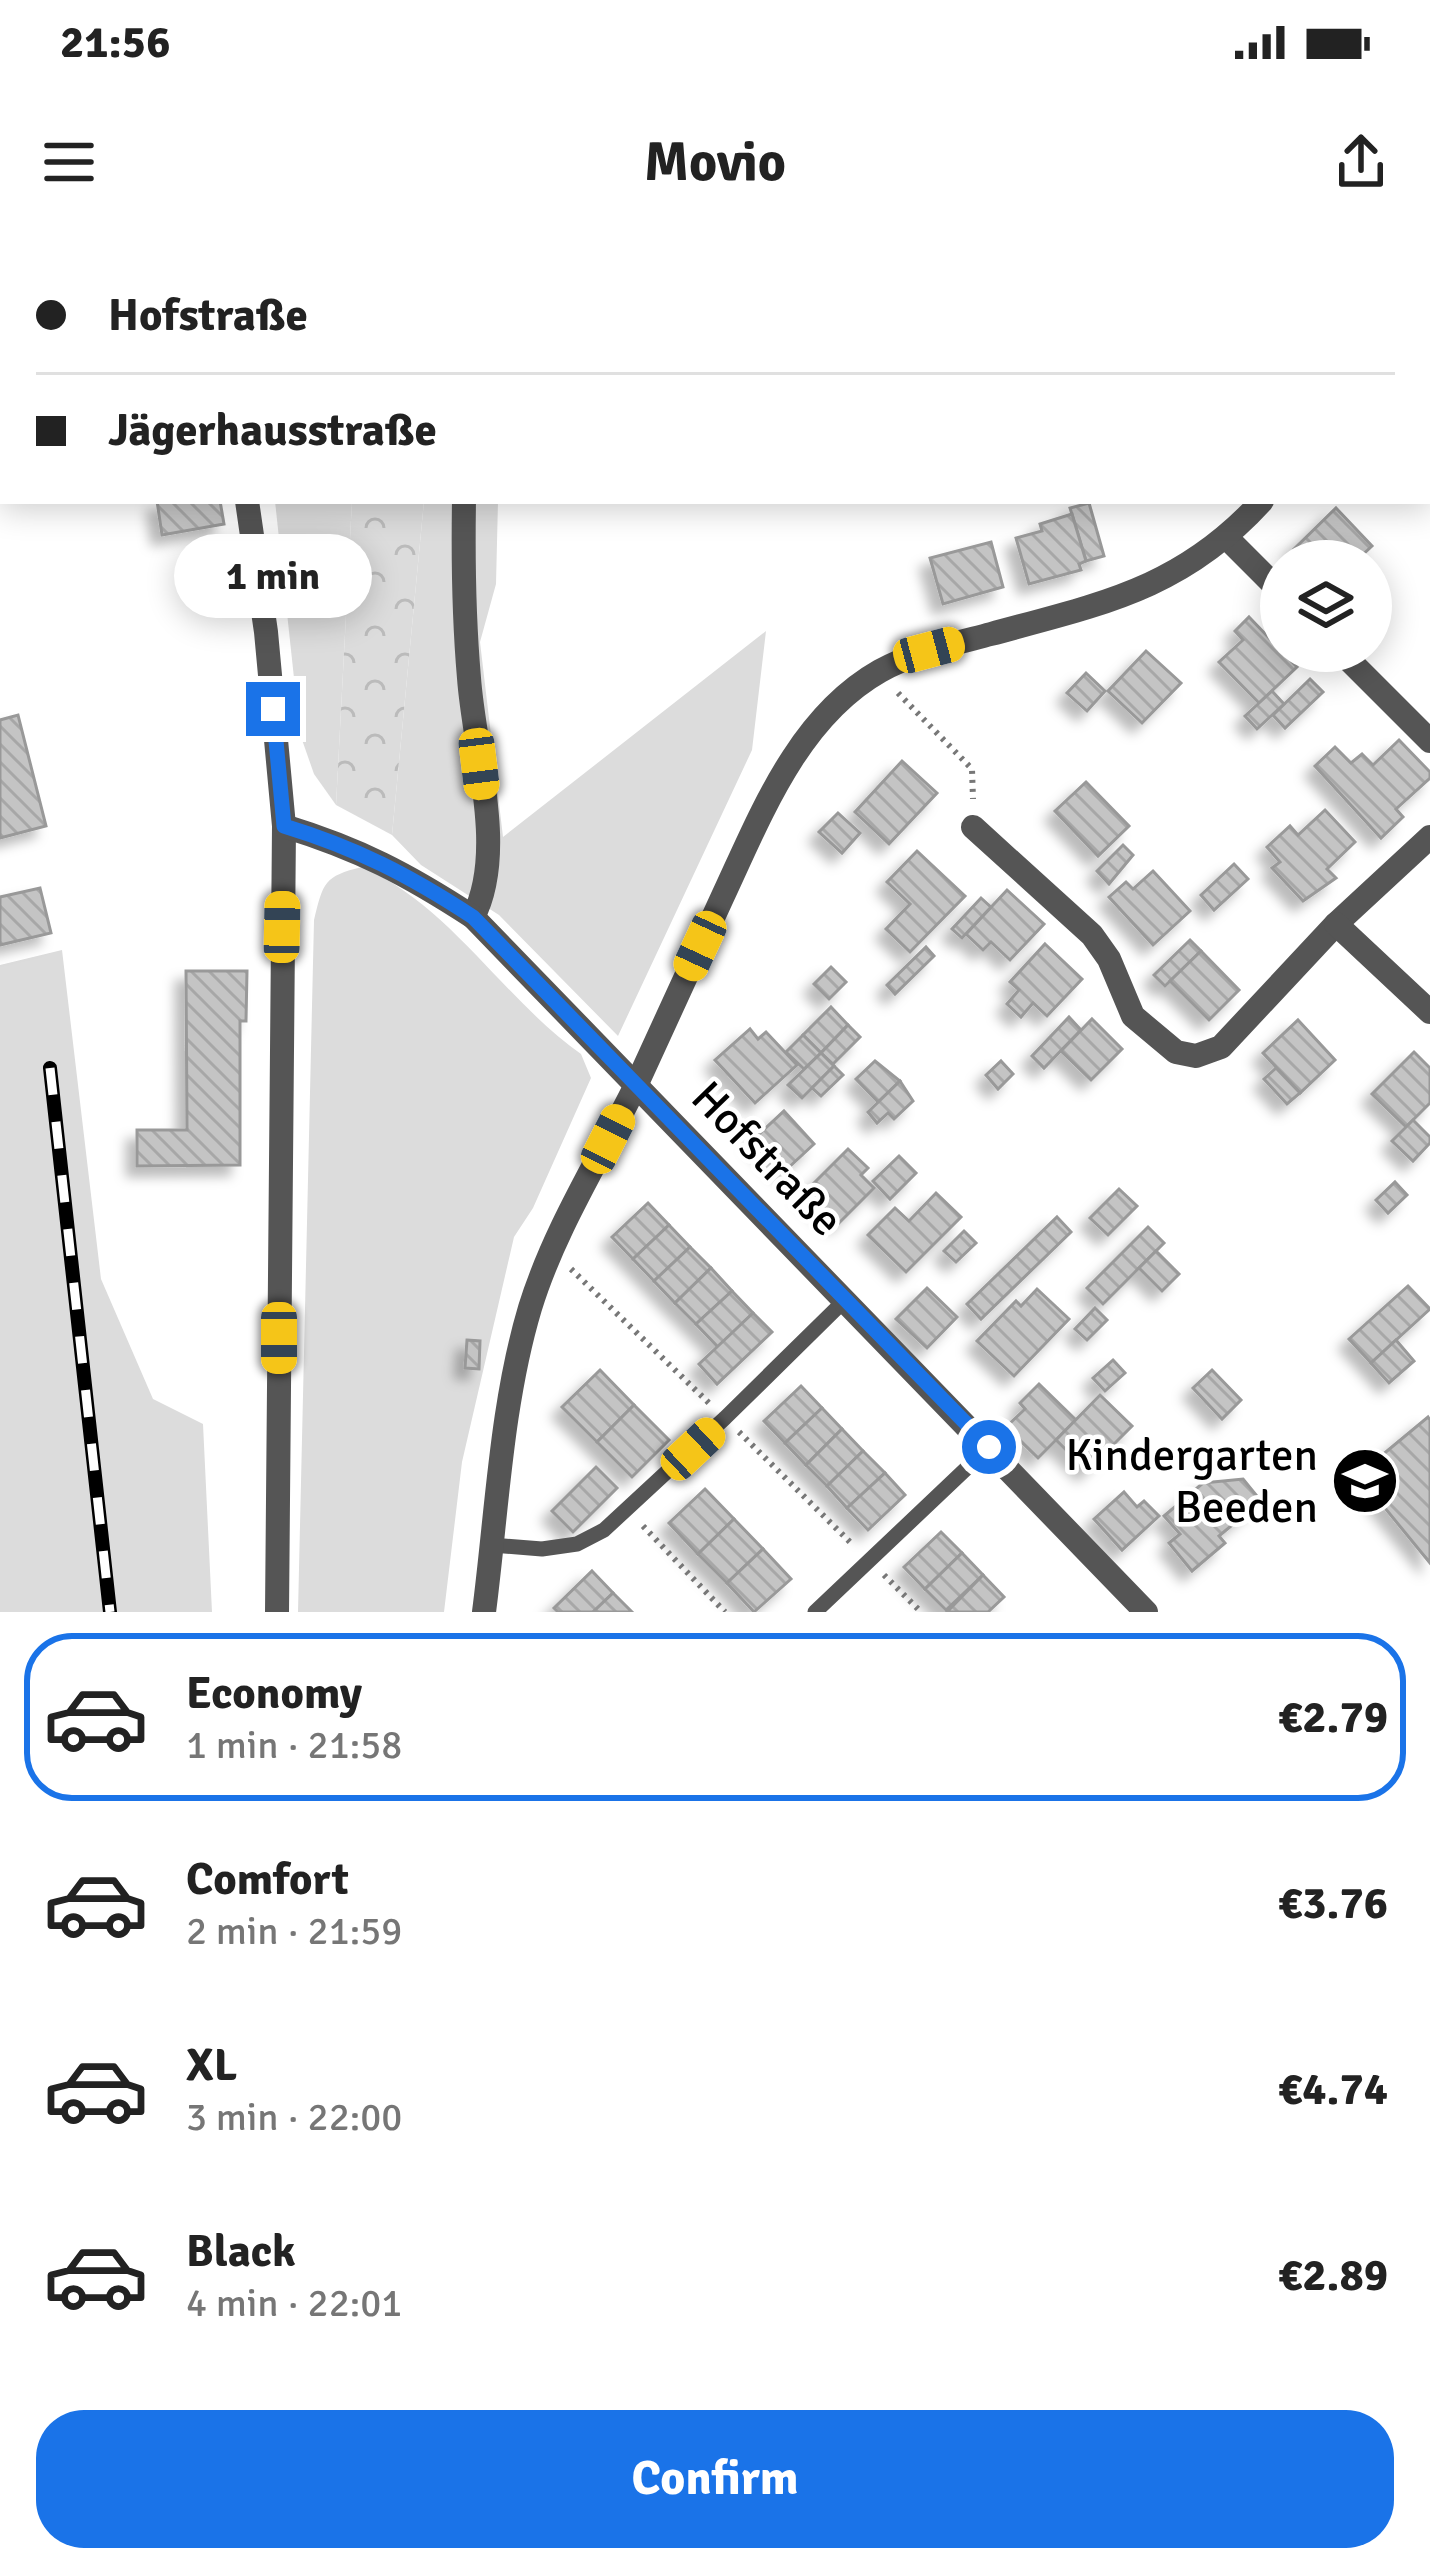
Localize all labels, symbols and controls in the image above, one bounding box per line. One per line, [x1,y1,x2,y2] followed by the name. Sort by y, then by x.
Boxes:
[60,15,170,70] text: 21:56
[36,129,102,195] icon: menu
[644,129,786,196] text: Movio
[1328,129,1394,195] icon: share
[108,288,308,343] text: Hofstraße
[108,403,437,458] text: Jägerhausstraße
[174,535,372,619] callout: 1 min
[1260,540,1392,672] map controls
[1260,540,1392,672] button: layers
[226,552,320,600] text: 1 min
[890,623,968,677] car
[246,682,300,736] route end
[457,726,501,802] car
[263,891,301,963] car
[668,906,732,986] car
[680,1070,854,1248] street label: Hofstraße
[576,1099,640,1179] car
[261,1302,297,1374] car
[654,1411,732,1487] car
[962,1420,1016,1474] route start
[1065,1428,1318,1535] place label: Kindergarten Beeden
[1330,1446,1400,1516] school or university icon: Kindergarten Beeden
[42,1663,150,1771] icon: car
[186,1666,362,1721] text: Economy
[1278,1690,1388,1745] text: €2.79
[186,1721,402,1769] text: 1 min · 21:58
[42,1849,150,1957] icon: car
[186,1852,349,1907] text: Comfort
[1278,1876,1388,1931] text: €3.76
[186,1907,402,1955] text: 2 min · 21:59
[42,2035,150,2143] icon: car
[186,2038,237,2093] text: XL
[1278,2062,1388,2117] text: €4.74
[186,2093,402,2141] text: 3 min · 22:00
[42,2221,150,2329] icon: car
[186,2224,296,2279] text: Black
[1278,2248,1388,2303] text: €2.89
[186,2279,402,2327] text: 4 min · 22:01
[36,2410,1394,2548] button: Confirm

